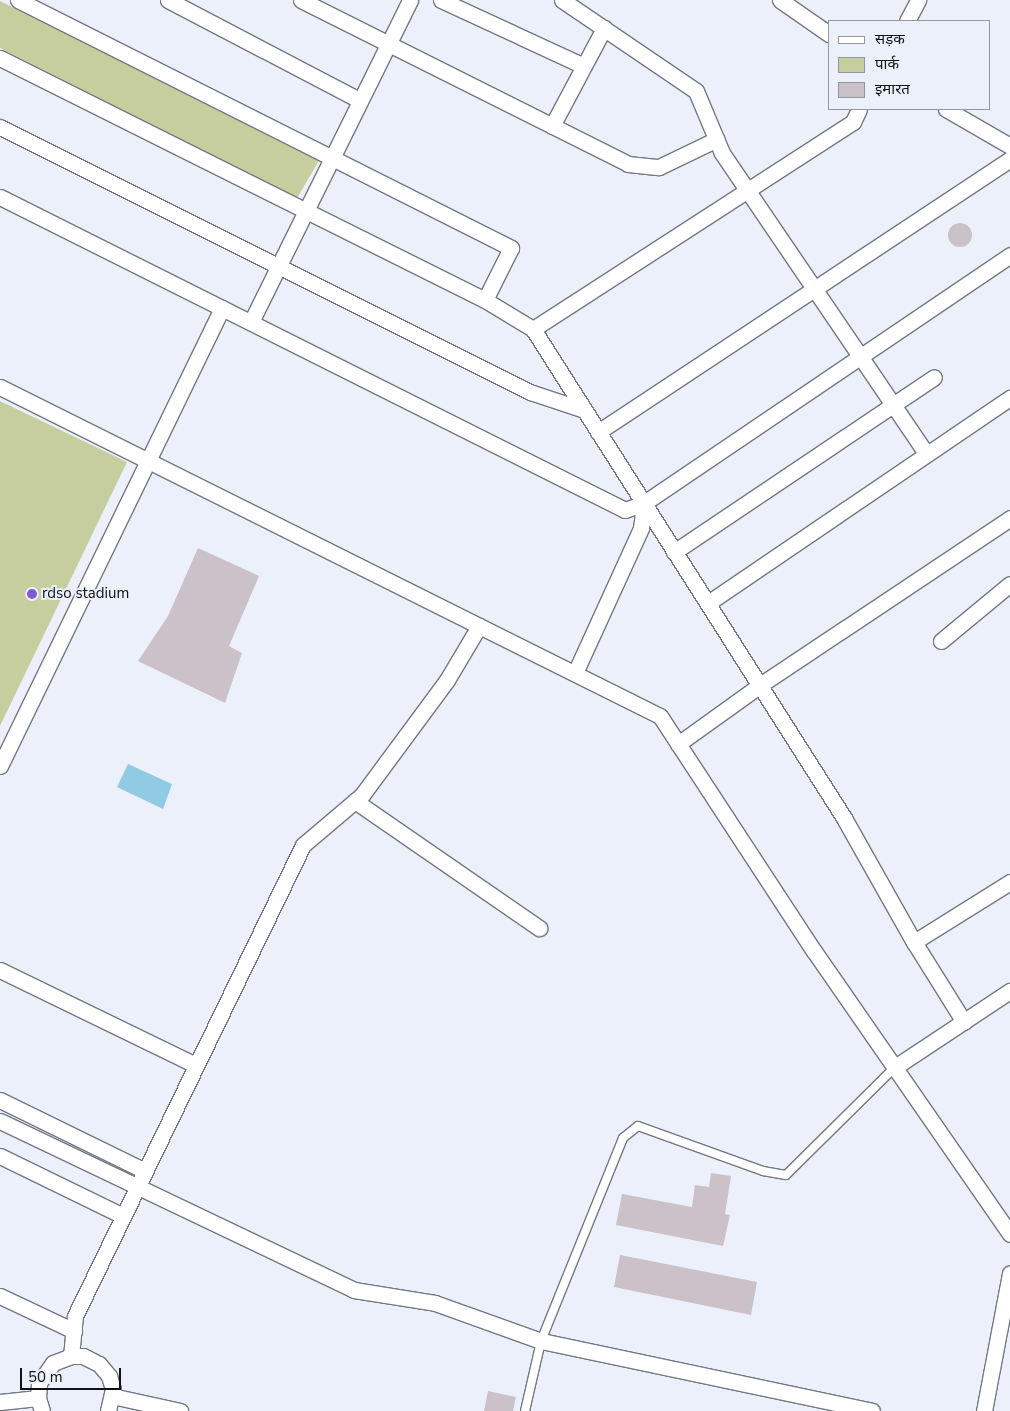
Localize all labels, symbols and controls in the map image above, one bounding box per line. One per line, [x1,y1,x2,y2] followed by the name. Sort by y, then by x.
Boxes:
[828,20,990,110] legend
[875,29,905,49] text: सड़क
[875,54,899,74] text: पार्क
[875,79,910,99] text: इमारत
[42,585,129,603] place label: rdso stadium
[26,588,38,600] marker: rdso stadium
[22,1358,124,1390] scale bar
[28,1367,63,1387] text: 50 m

